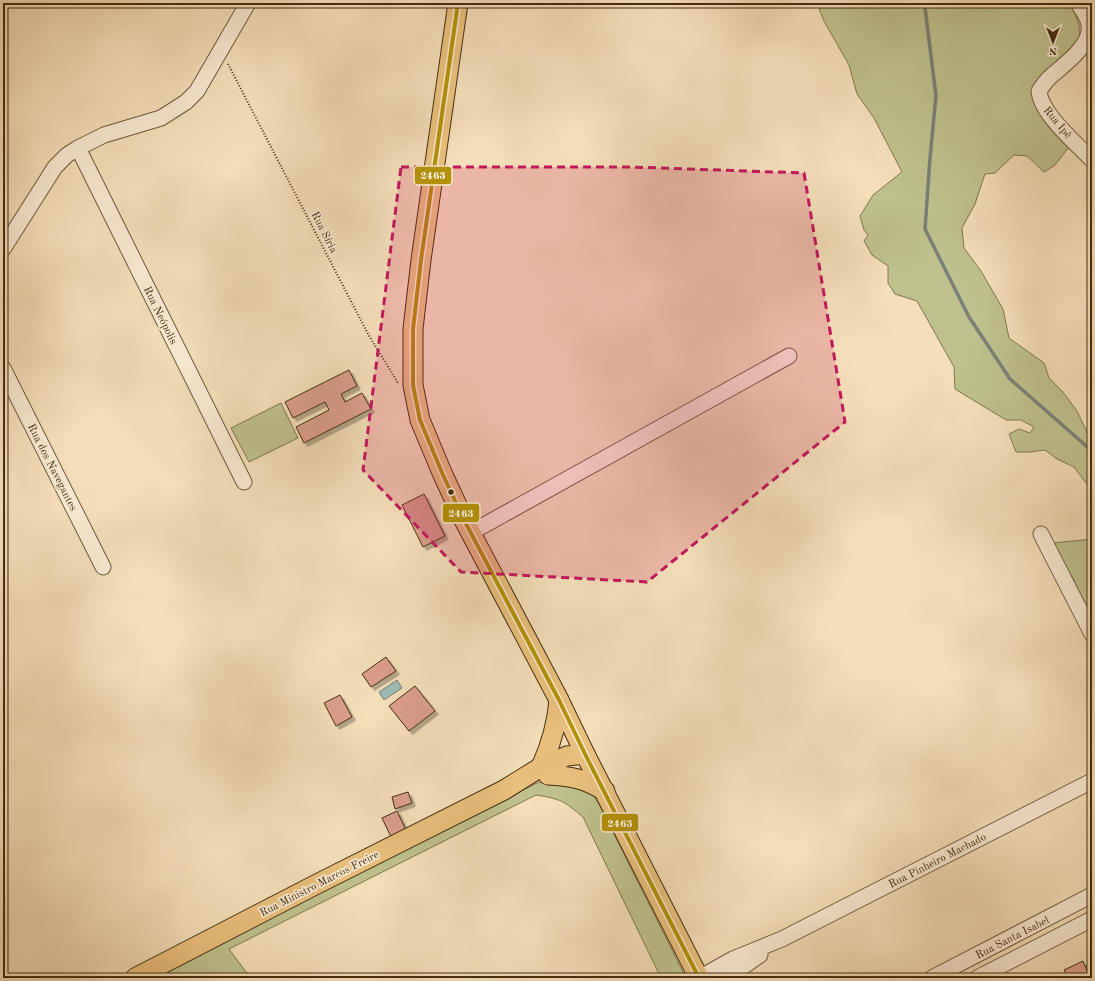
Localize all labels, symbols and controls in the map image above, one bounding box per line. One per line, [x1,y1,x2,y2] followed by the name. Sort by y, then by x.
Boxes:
[1033,22,1073,62] north arrow
[1048,45,1057,56] text: N
[1041,105,1073,141] street label: Rua Ipê
[414,166,452,185] line badge: 2463
[420,171,446,182] text: 2463
[309,210,339,256] street label: Rua Síria
[141,285,179,347] street label: Rua Neópolis
[25,422,79,513] street label: Rua dos Navegantes
[446,487,456,497] unlabelled marker
[442,503,480,523] line badge: 2463
[448,509,474,520] text: 2463
[601,813,639,832] line badge: 2463
[607,819,633,830] text: 2463
[887,832,988,891] street label: Rua Pinheiro Machado
[258,850,381,919] street label: Rua Ministro Marcos Freire
[974,915,1051,962] street label: Rua Santa Isabel

